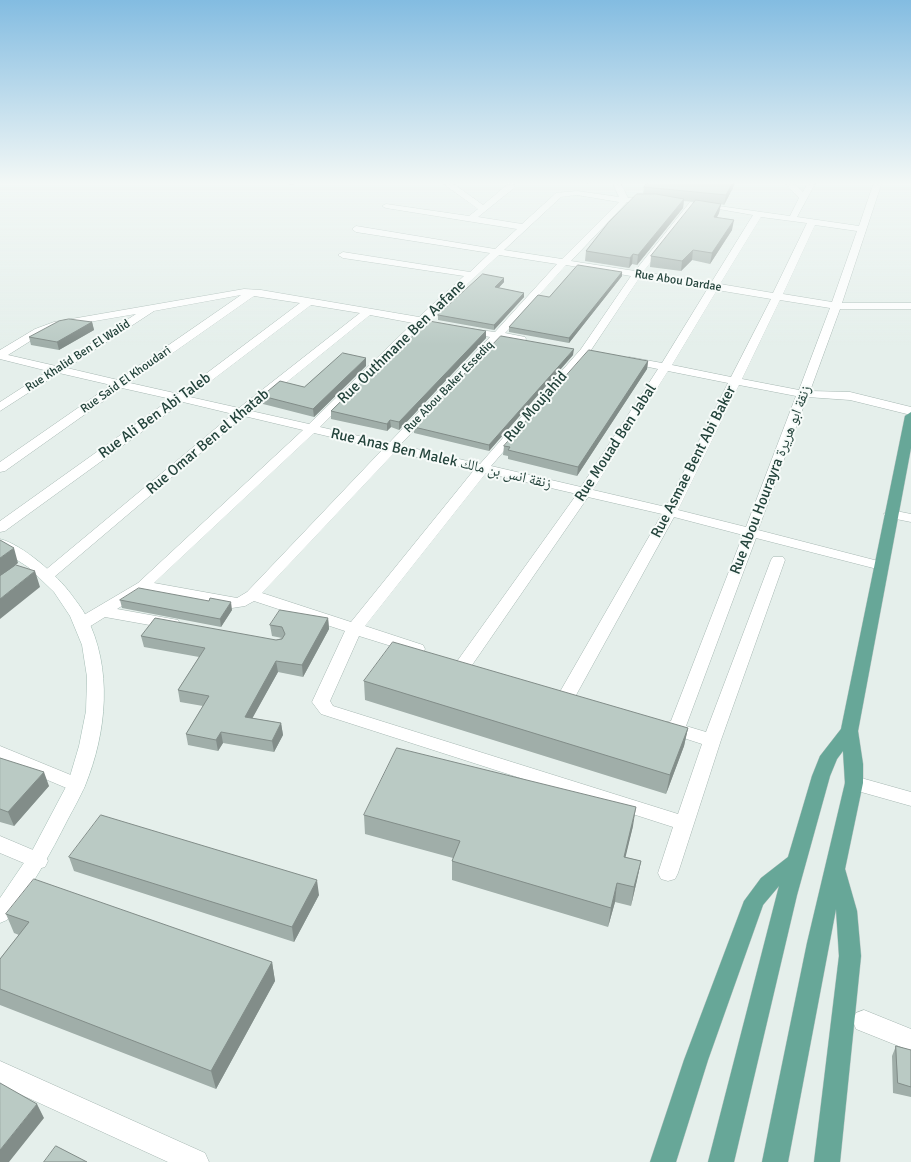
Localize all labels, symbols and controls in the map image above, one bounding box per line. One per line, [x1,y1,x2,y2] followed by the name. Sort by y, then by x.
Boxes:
[634,267,722,295] street label: Rue Abou Dardae
[334,276,470,408] street label: Rue Outhmane Ben Aafane
[23,317,133,395] street label: Rue Khalid Ben El Walid
[401,338,497,436] street label: Rue Abou Baker Essediq
[78,343,174,417] street label: Rue Said El Khoudari
[500,368,572,446] street label: Rue Moujahid
[95,369,215,463] street label: Rue Ali Ben Abi Taleb
[571,381,661,505] street label: Rue Mouad Ben Jabal
[648,383,740,541] street label: Rue Asmae Bent Abi Baker
[727,383,815,577] street label: Rue Abou Hourayra زنقة ابو هريرة
[143,385,273,499] street label: Rue Omar Ben el Khatab
[329,425,553,493] street label: Rue Anas Ben Malek زنقة انس بن مالك

